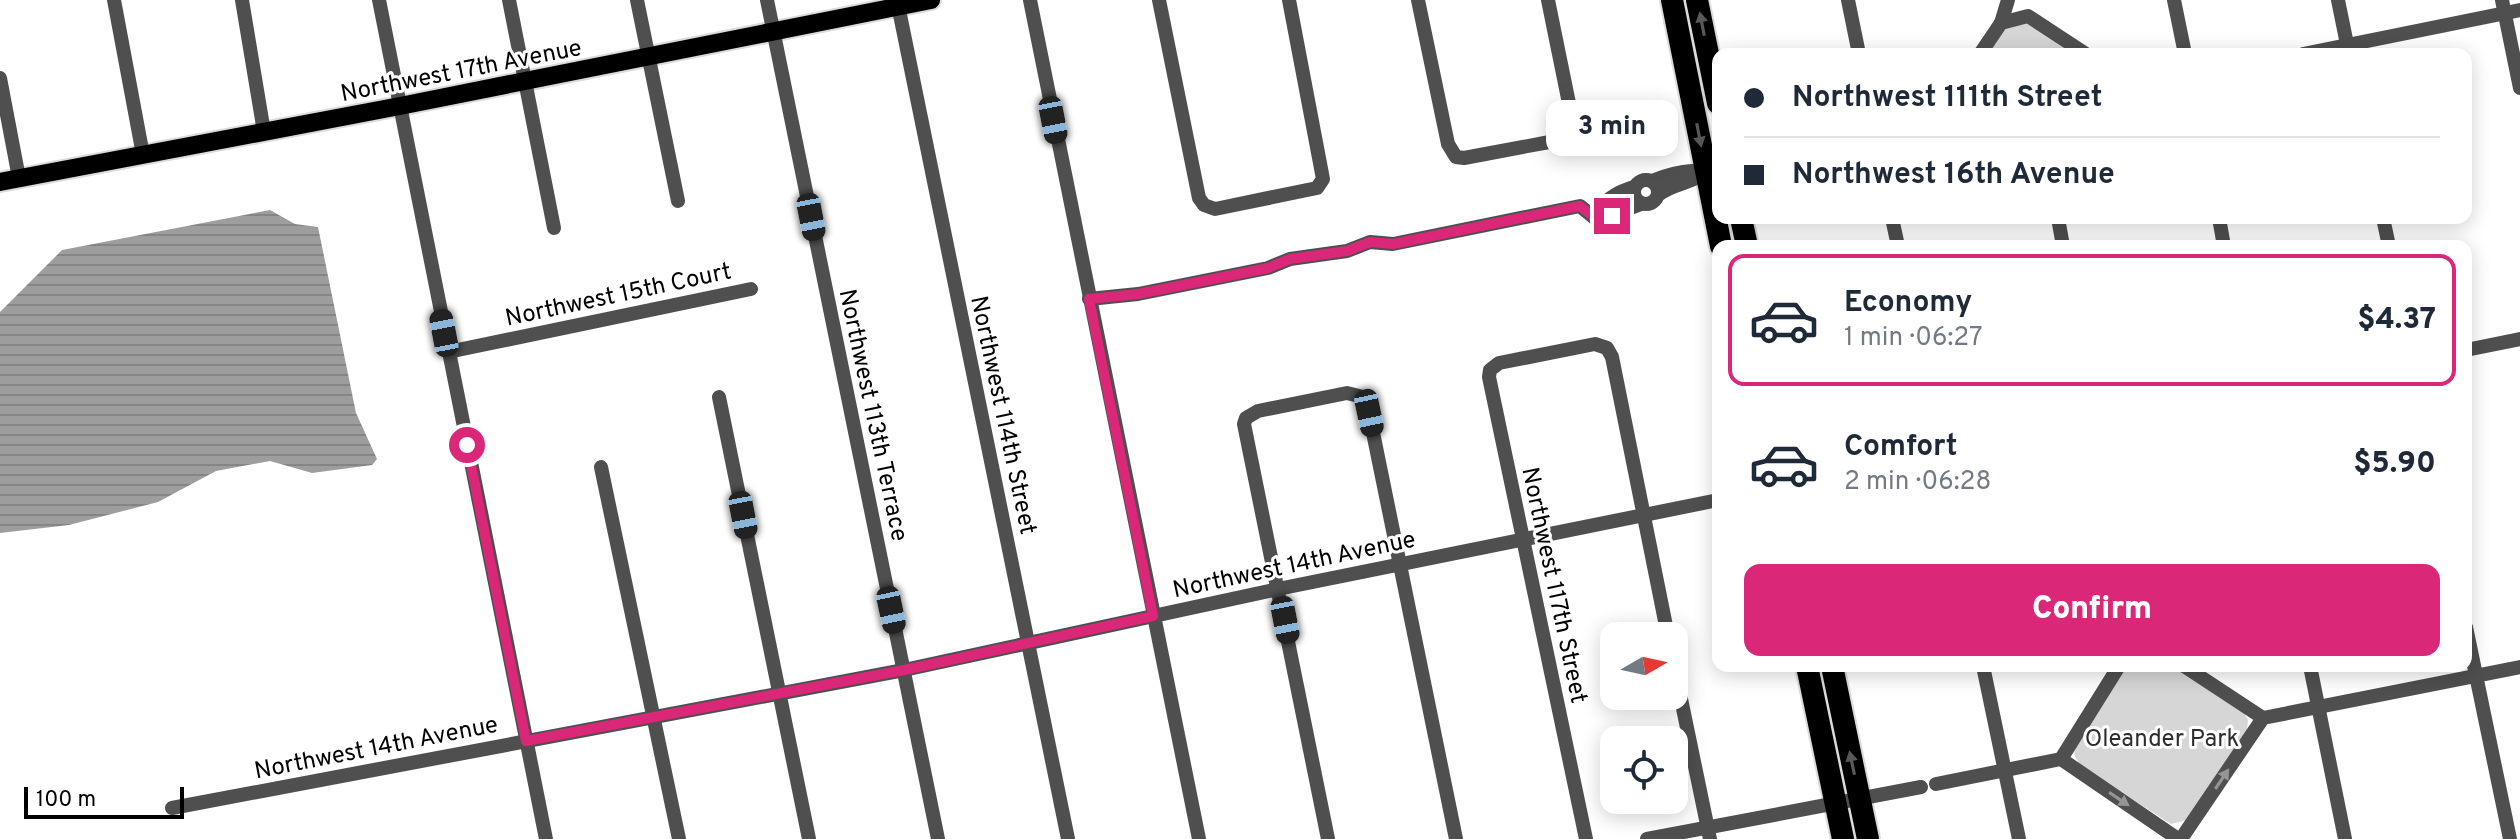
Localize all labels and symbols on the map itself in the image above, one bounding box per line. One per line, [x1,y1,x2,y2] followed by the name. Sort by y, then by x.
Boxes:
[1695,11,1708,36] one-way arrow
[338,34,584,110] street label: Northwest 17th Avenue
[1037,94,1069,146] car
[1546,100,1678,156] callout: 3 min
[1693,123,1706,148] one-way arrow
[795,191,827,243] car
[1594,198,1630,234] route end
[503,257,734,335] street label: Northwest 15th Court
[831,287,913,544] street label: Northwest 113th Terrace
[962,293,1042,538] street label: Northwest 114th Street
[428,307,460,359] car
[1352,387,1386,439] car
[449,427,485,463] route start
[1513,465,1593,706] street label: Northwest 117th Street
[727,489,759,541] car
[1170,526,1419,606] street label: Northwest 14th Avenue
[874,584,908,636] car
[1269,594,1301,646] car
[1600,622,1688,710] north arrow
[252,711,501,787] street label: Northwest 14th Avenue
[2085,725,2239,755] park label: Oleander Park
[1845,750,1858,775] one-way arrow
[2214,768,2229,789] one-way arrow
[24,783,184,819] scale bar
[2109,791,2130,806] one-way arrow

